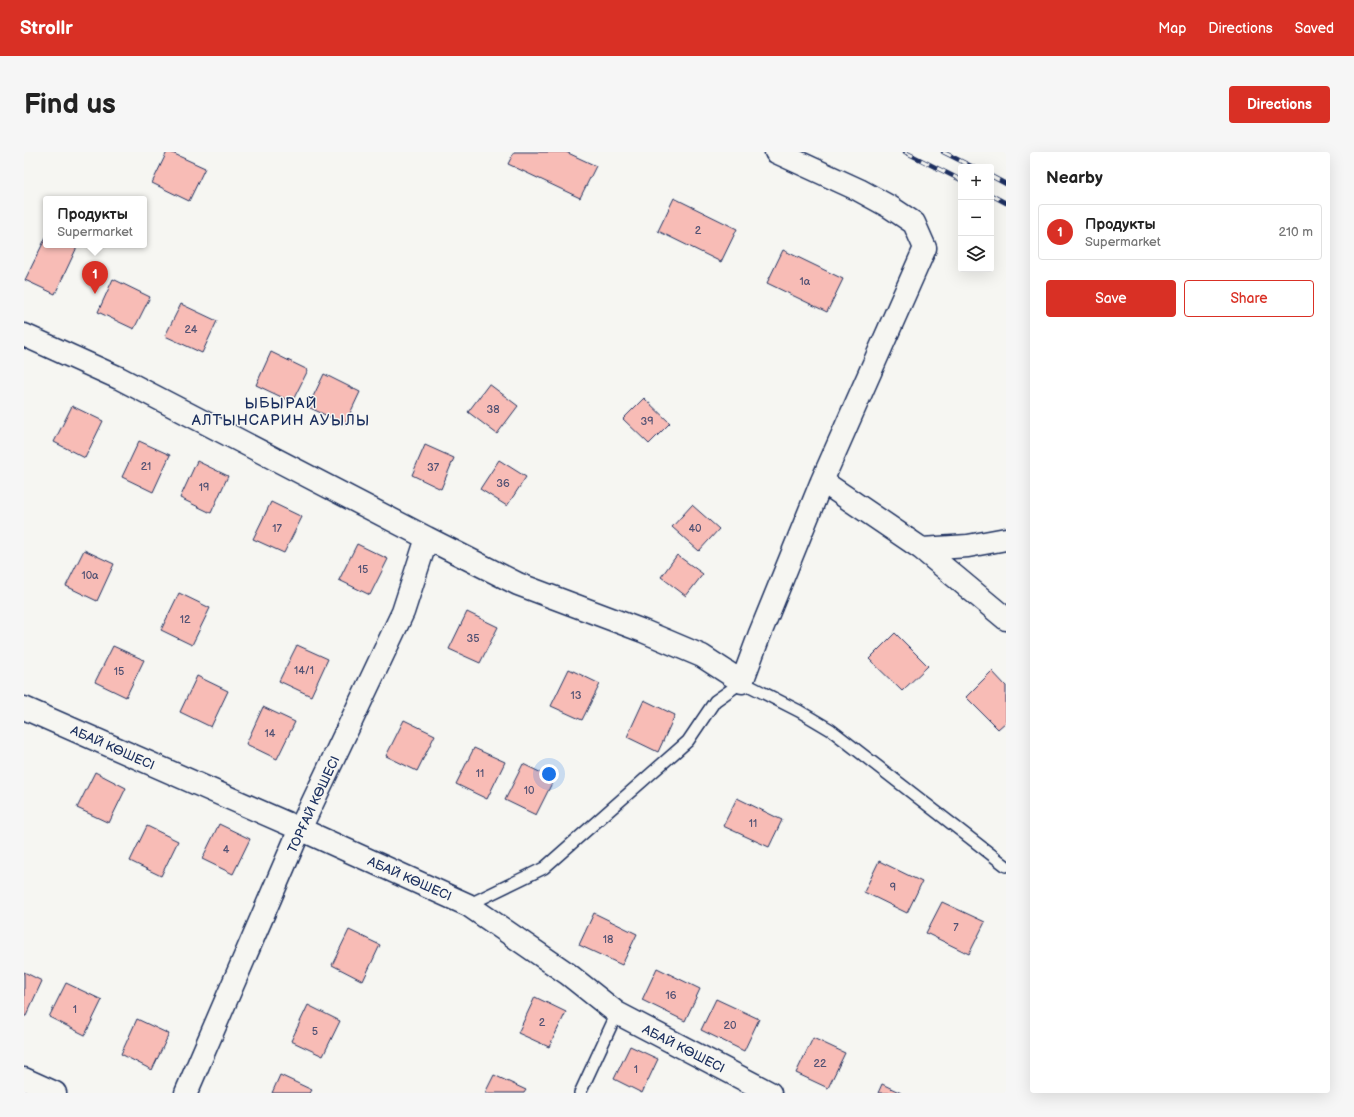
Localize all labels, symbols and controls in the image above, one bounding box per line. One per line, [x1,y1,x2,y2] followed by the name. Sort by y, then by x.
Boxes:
[20,17,73,40] text: Strollr
[1158,20,1186,37] text: Map
[1208,20,1273,37] text: Directions
[1295,20,1334,37] text: Saved
[1229,86,1330,123] button: Directions
[24,88,116,121] text: Find us
[958,164,994,272] map controls
[958,164,994,200] button: +
[1046,168,1103,188] text: Nearby
[43,196,147,248] popup
[958,200,994,236] button: −
[57,205,128,224] text: Продукты
[1085,215,1156,234] text: Продукты
[57,224,133,240] text: Supermarket
[695,224,702,237] house number: 2
[1057,224,1063,240] text: 1
[1279,224,1313,240] text: 210 m
[1085,234,1161,250] text: Supermarket
[958,236,994,272] button: layers
[82,261,108,294] pin: 1
[800,275,811,288] house number: 1а
[1046,280,1176,317] button: Save
[1184,280,1314,317] button: Share
[184,323,198,336] house number: 24
[191,394,370,430] district label: ЫБЫРАЙ АЛТЫНСАРИН АУЫЛЫ
[486,403,500,416] house number: 38
[640,415,654,428] house number: 39
[141,460,151,473] house number: 21
[427,461,440,474] house number: 37
[496,477,510,490] house number: 36
[199,481,209,494] house number: 19
[272,522,282,535] house number: 17
[688,522,702,535] house number: 40
[358,563,368,576] house number: 15
[81,569,99,582] house number: 10а
[180,613,191,626] house number: 12
[466,632,480,645] house number: 35
[294,664,314,677] house number: 14/1
[114,665,124,678] house number: 15
[570,689,582,702] house number: 13
[67,722,157,774] street label: АБАЙ КӨШЕСІ
[265,727,276,740] house number: 14
[284,753,343,855] street label: ТОРҒАЙ КӨШЕСІ
[539,764,559,784] your location
[476,767,484,780] house number: 11
[524,784,535,797] house number: 10
[749,817,757,830] house number: 11
[223,843,230,856] house number: 4
[364,853,454,905] street label: АБАЙ КӨШЕСІ
[890,881,896,894] house number: 9
[953,921,959,934] house number: 7
[603,933,613,946] house number: 18
[666,989,677,1002] house number: 16
[73,1003,77,1016] house number: 1
[539,1016,546,1029] house number: 2
[724,1019,737,1032] house number: 20
[639,1021,727,1076] street label: АБАЙ КӨШЕСІ
[312,1025,318,1038] house number: 5
[814,1057,827,1070] house number: 22
[634,1063,638,1076] house number: 1

